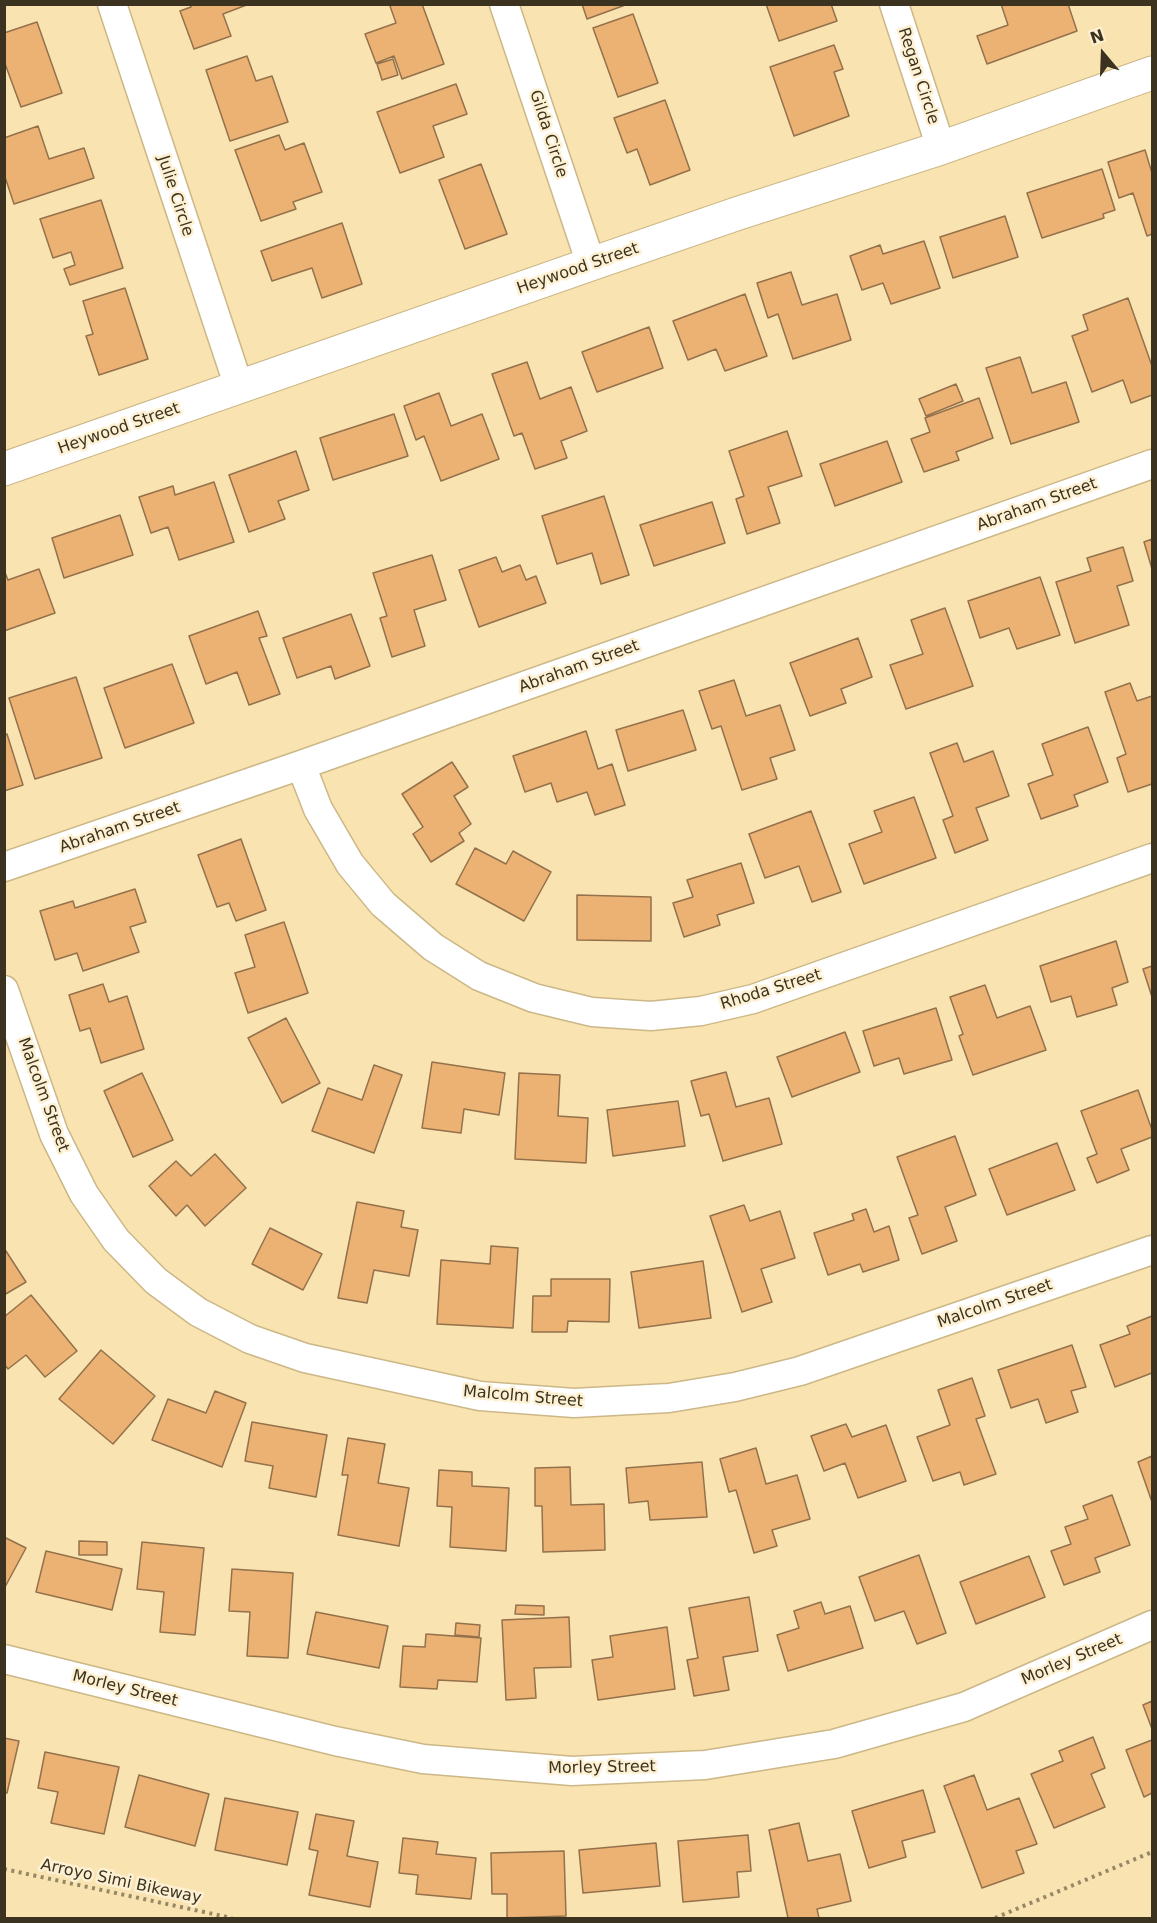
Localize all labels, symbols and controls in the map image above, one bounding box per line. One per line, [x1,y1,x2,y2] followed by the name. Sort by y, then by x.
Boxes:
[1073,24,1133,84] north arrow
[893,25,943,127] street label: Regan Circle
[1088,25,1106,48] text: N
[525,88,571,180] street label: Gilda Circle
[153,153,197,239] street label: Julie Circle
[514,239,642,299] street label: Heywood Street
[55,399,183,459] street label: Heywood Street
[974,474,1100,536] street label: Abraham Street
[516,636,642,698] street label: Abraham Street
[57,798,183,858] street label: Abraham Street
[718,966,824,1014] street label: Rhoda Street
[13,1035,73,1155] street label: Malcolm Street
[935,1275,1055,1333] street label: Malcolm Street
[462,1382,584,1412] street label: Malcolm Street
[1019,1630,1125,1690] street label: Morley Street
[70,1667,180,1711] street label: Morley Street
[548,1757,656,1779] street label: Morley Street
[39,1856,203,1908] street label: Arroyo Simi Bikeway

